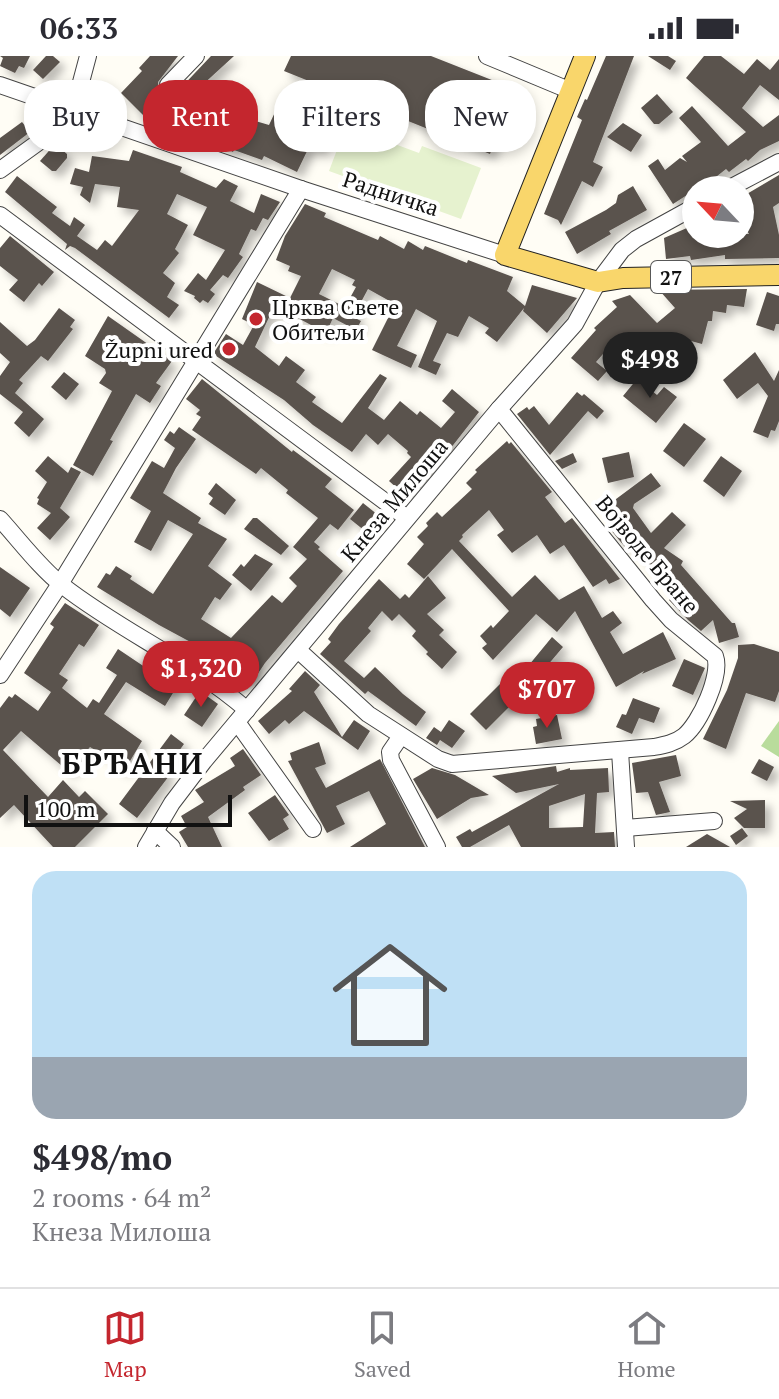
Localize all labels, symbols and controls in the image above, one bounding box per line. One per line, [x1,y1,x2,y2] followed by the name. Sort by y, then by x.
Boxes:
[40,8,118,48] text: 06:33
[24,80,127,152] chip: Buy
[143,80,258,152] chip: Rent
[274,80,409,152] chip: Filters
[425,80,536,152] chip: New
[339,164,443,222] street label: Радничка
[682,176,754,248] north arrow
[682,176,754,248] map controls
[651,261,691,293] road number: 27
[272,292,399,346] place label: Црква Свете Обитељи
[247,310,265,328] marker: Црква Свете Обитељи
[603,332,697,400] pin: $498
[105,335,213,364] place label: Župni ured
[220,340,238,358] marker: Župni ured
[621,341,679,375] text: $498
[334,433,454,567] street label: Кнеза Милоша
[590,489,706,619] street label: Војводе Бране
[136,641,266,709] pin: $1,320
[160,650,242,684] text: $1,320
[500,662,594,730] pin: $707
[518,671,576,705] text: $707
[62,743,204,783] district label: БРЂАНИ
[24,791,232,827] scale bar
[36,794,96,823] text: 100 m
[318,923,462,1067] icon: home
[32,1135,172,1180] text: $498/mo
[32,1180,211,1214] text: 2 rooms · 64 m²
[32,1214,211,1248] text: Кнеза Милоша
[103,1306,147,1383] tab: Map
[354,1306,411,1383] tab: Saved
[617,1306,676,1383] tab: Home

